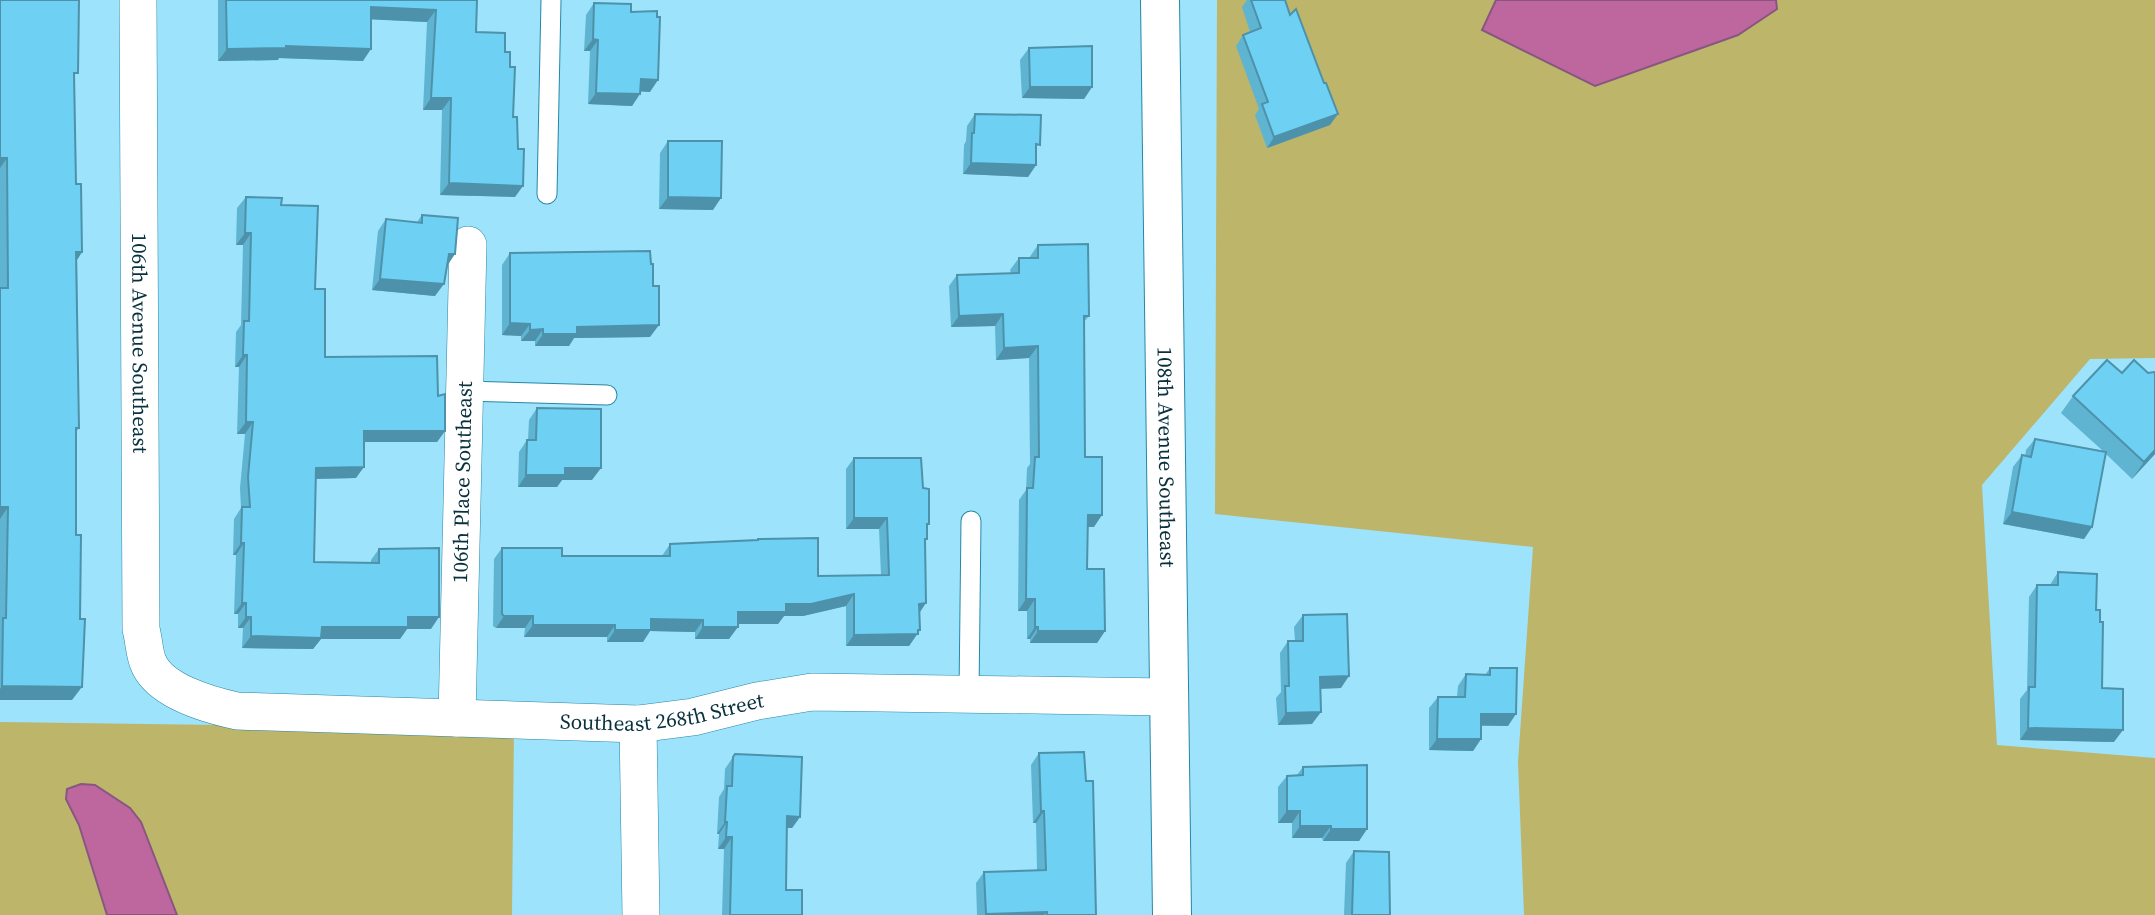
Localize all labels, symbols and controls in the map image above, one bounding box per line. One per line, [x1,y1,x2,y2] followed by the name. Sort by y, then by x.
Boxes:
[125,233,155,454] street label: 106th Avenue Southeast
[1151,346,1182,568] street label: 108th Avenue Southeast
[445,381,479,583] street label: 106th Place Southeast
[559,685,766,738] street label: Southeast 268th Street

